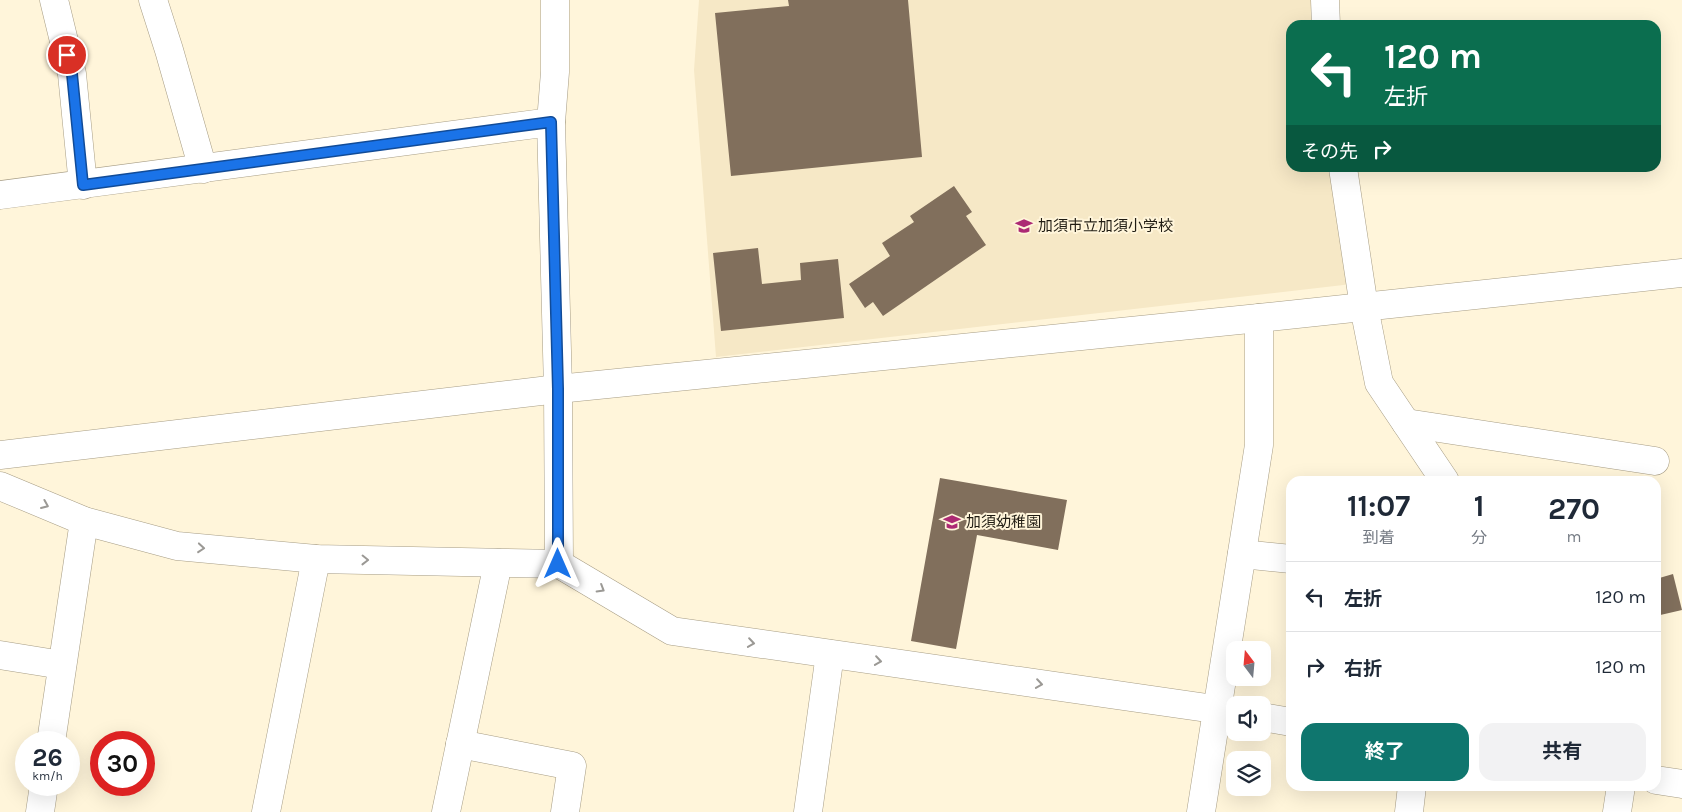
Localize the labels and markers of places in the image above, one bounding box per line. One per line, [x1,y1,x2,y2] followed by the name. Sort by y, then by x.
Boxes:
[46,34,88,76] pin
[1014,216,1034,236] school or university icon: 加須市立加須小学校
[1038,217,1173,235] place label: 加須市立加須小学校
[942,512,962,532] school or university icon: 加須幼稚園
[966,513,1041,531] place label: 加須幼稚園

